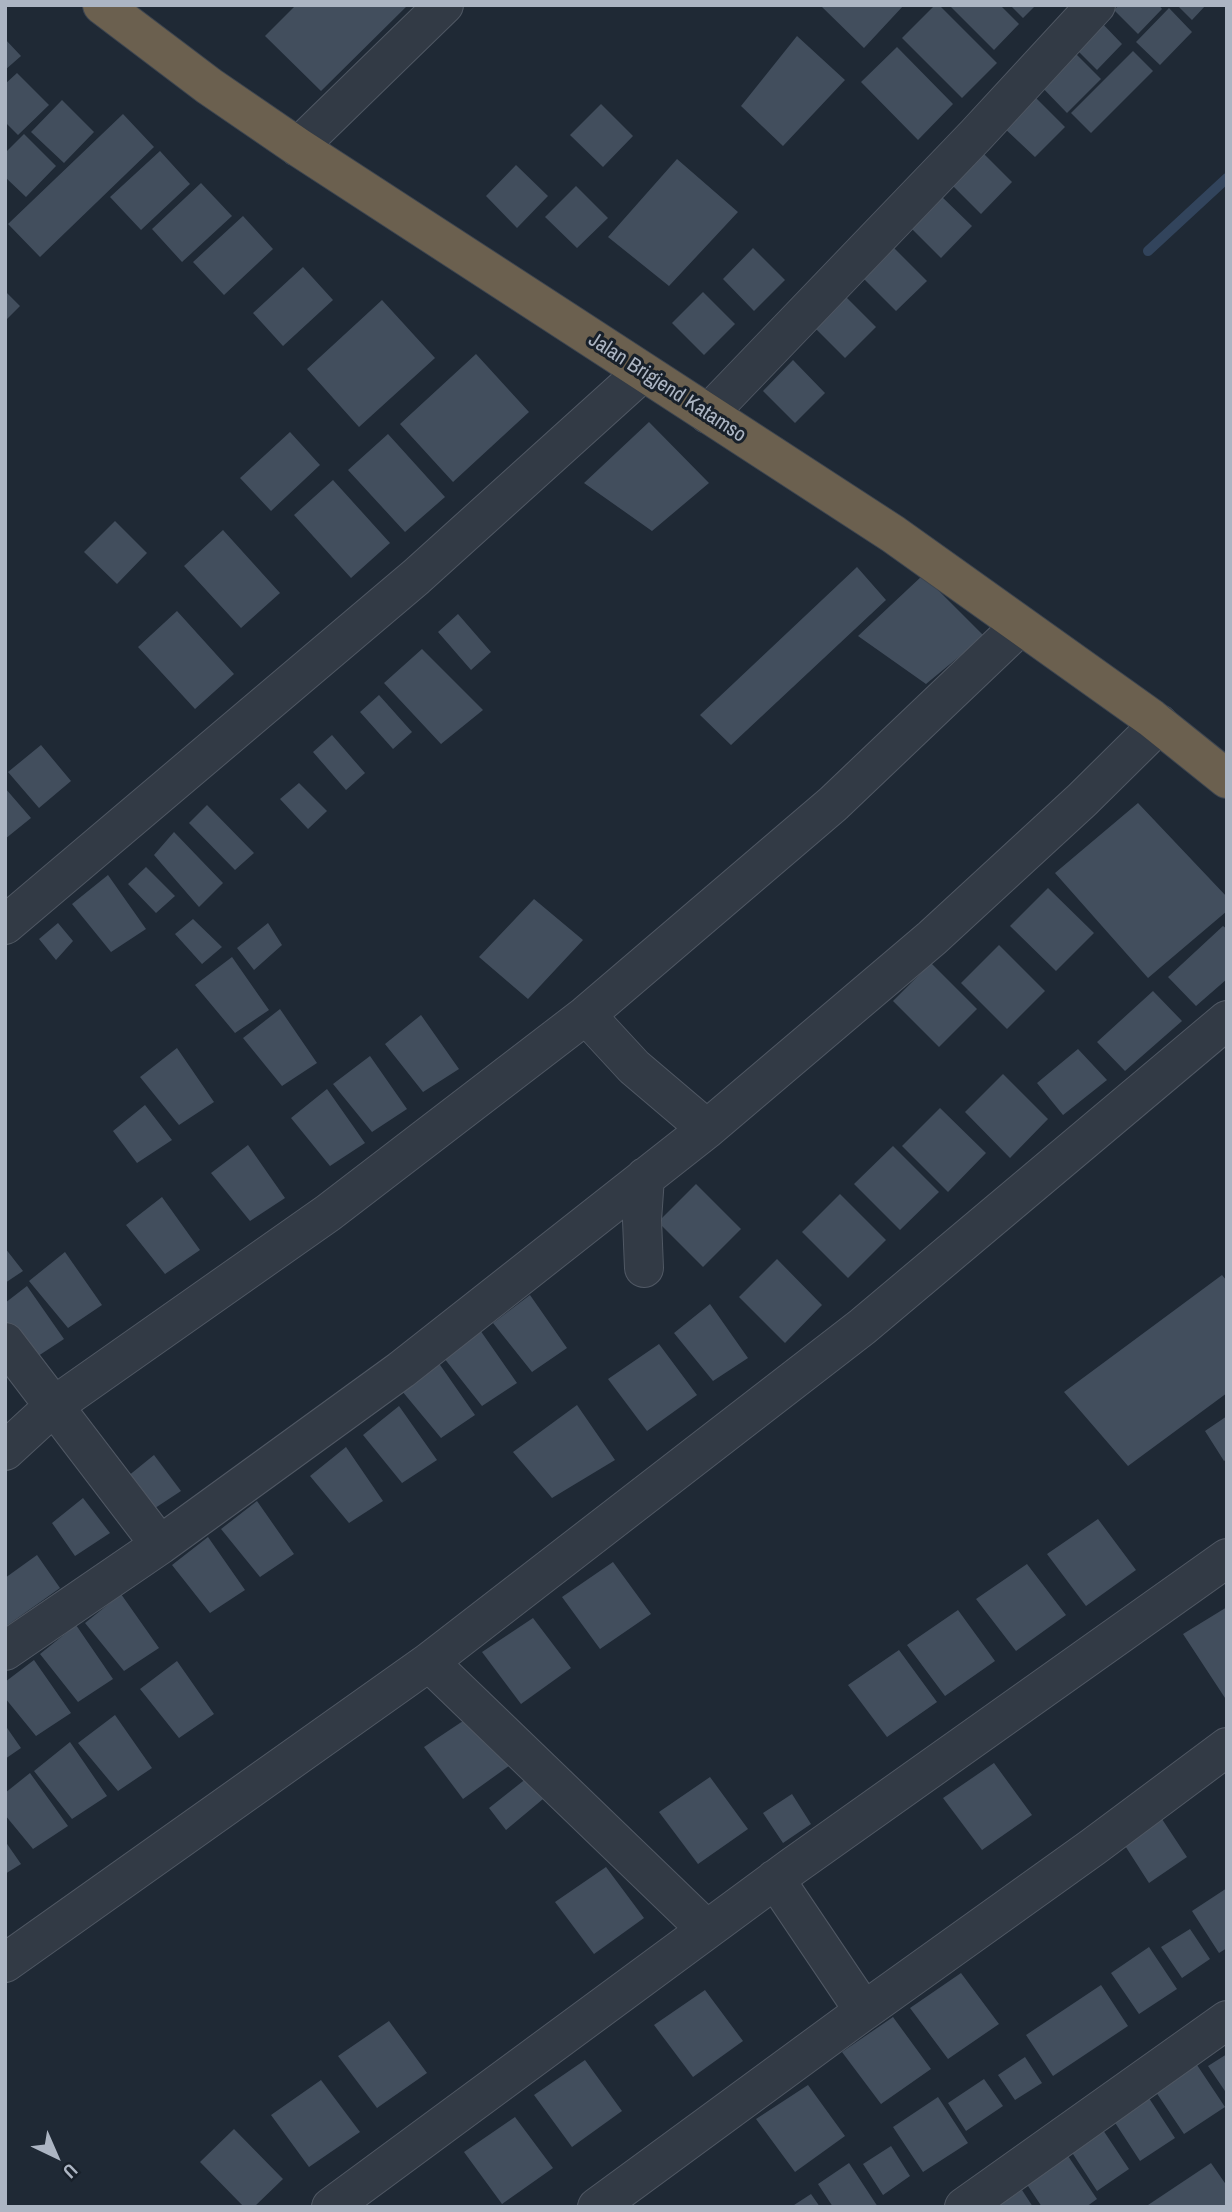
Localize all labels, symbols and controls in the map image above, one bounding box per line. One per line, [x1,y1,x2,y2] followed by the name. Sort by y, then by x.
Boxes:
[583,328,751,448] street label: Jalan Brigjend Katamso
[21,2121,91,2191] north arrow
[58,2158,84,2184] text: U

